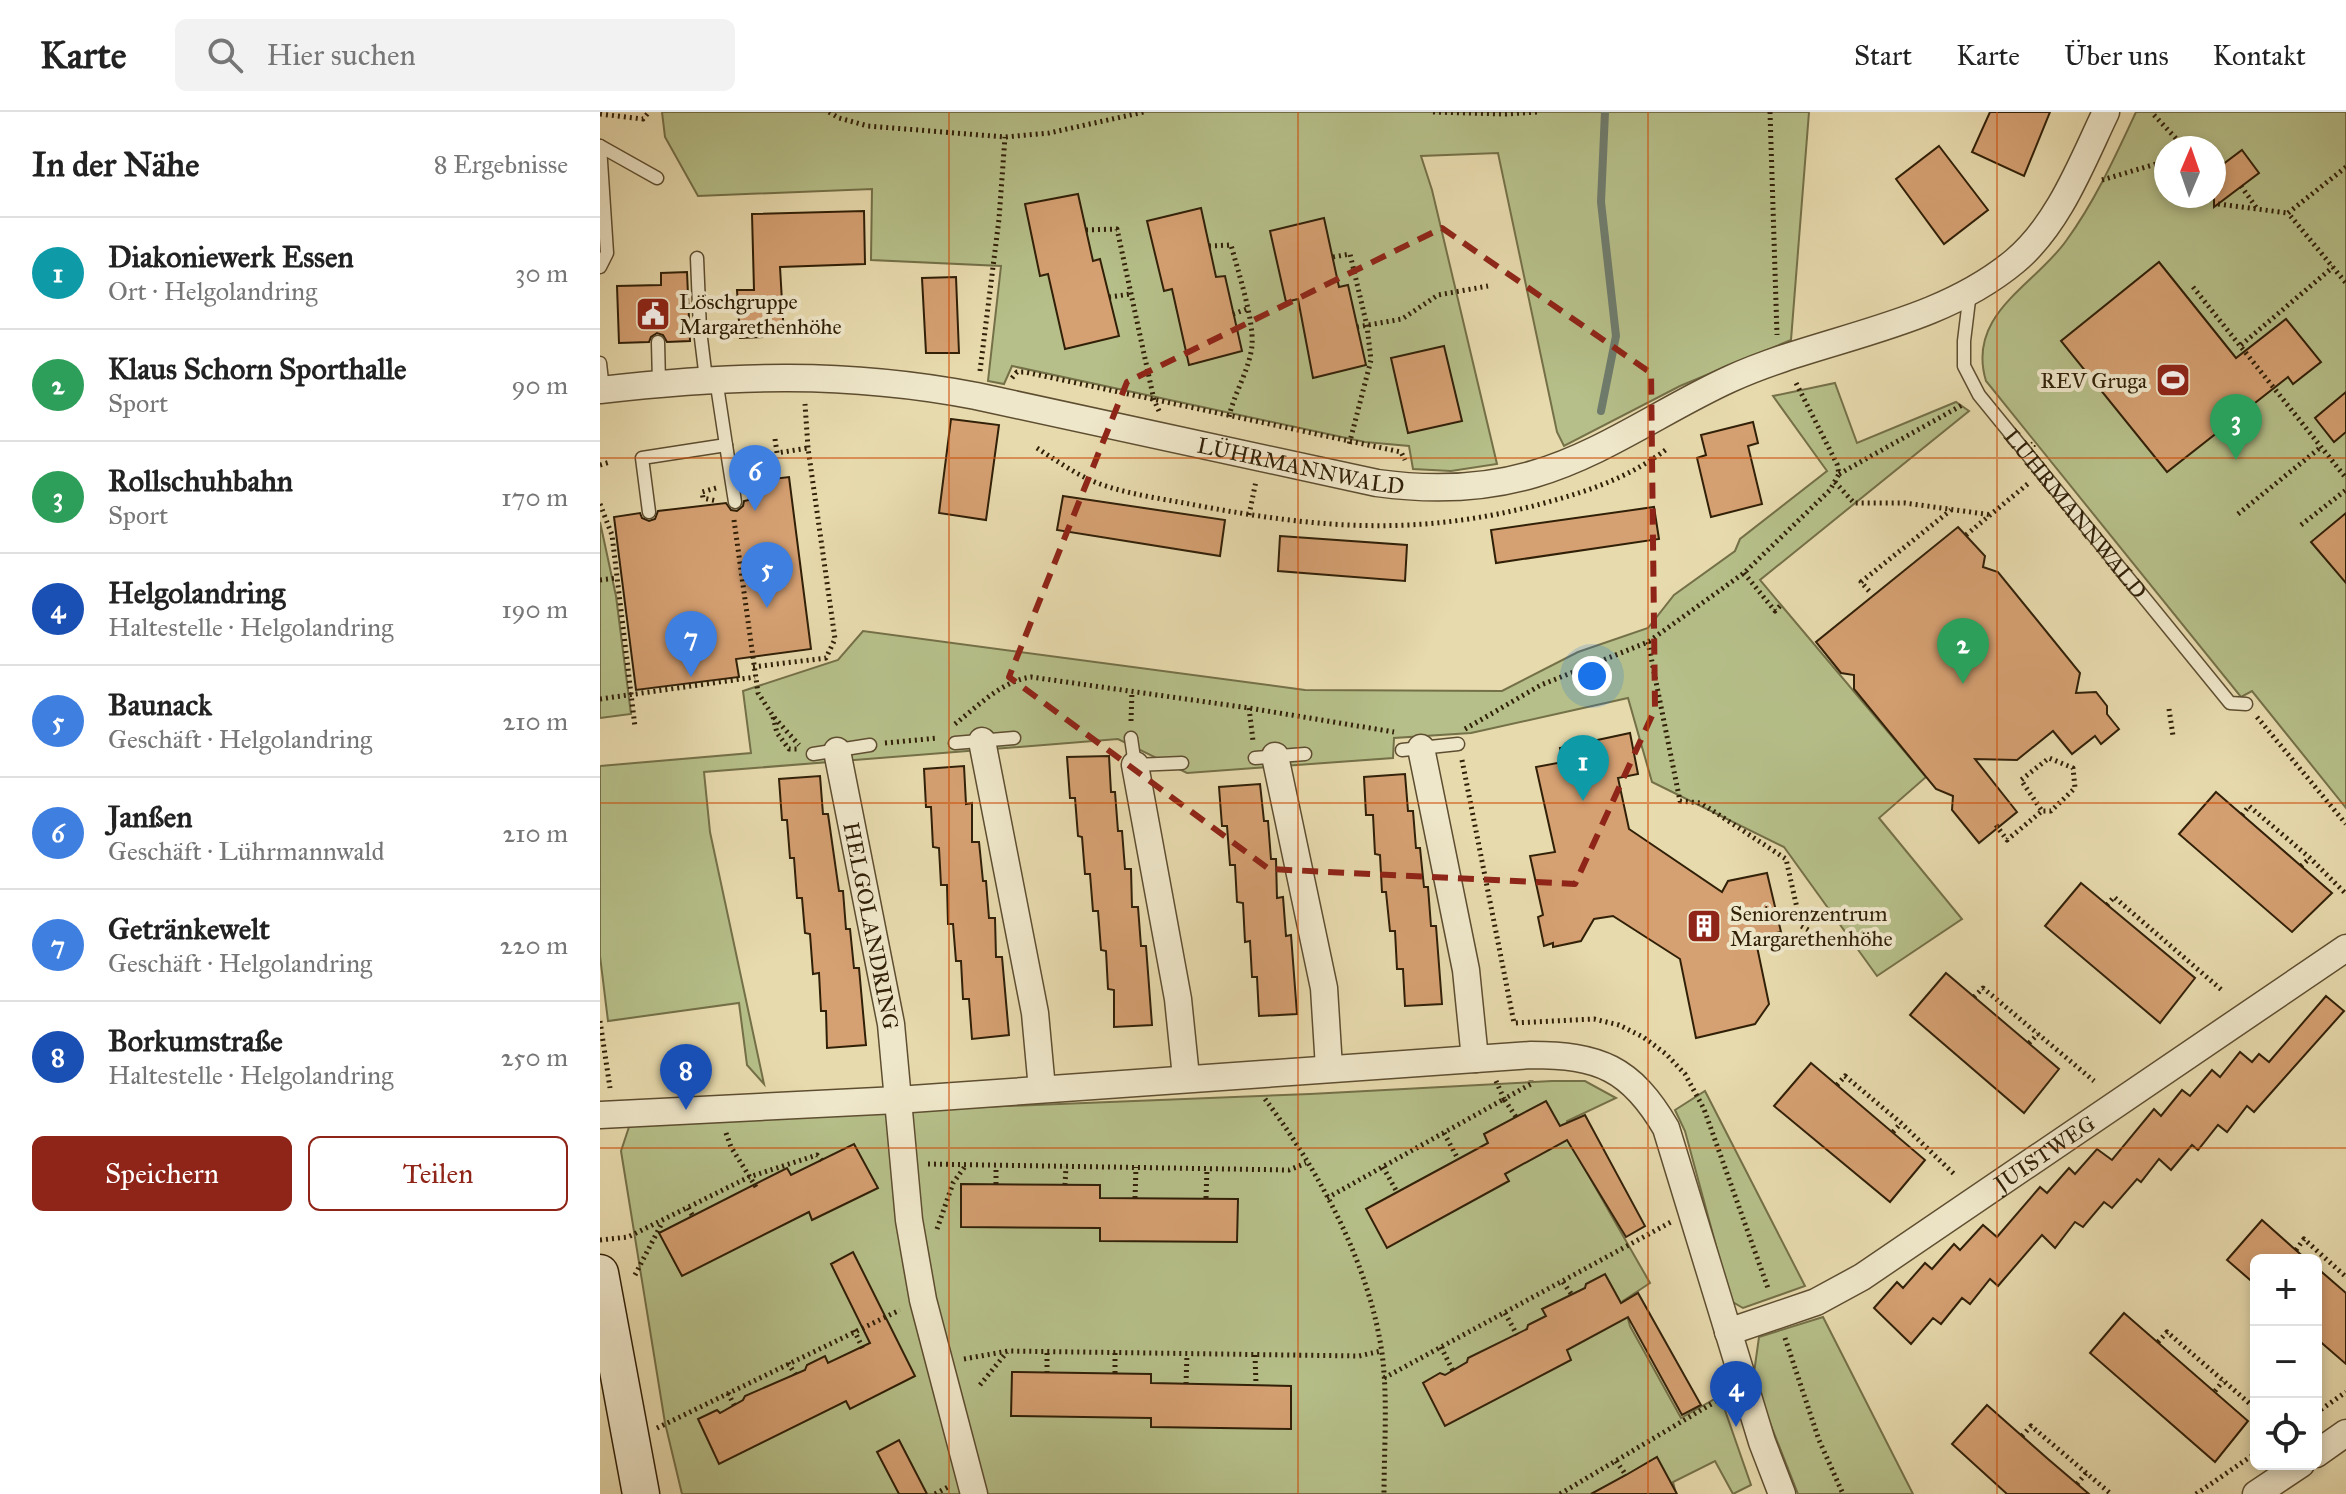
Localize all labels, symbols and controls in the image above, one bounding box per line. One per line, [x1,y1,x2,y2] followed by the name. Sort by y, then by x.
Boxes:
[175,19,735,91] search box
[40,32,127,78] text: Karte
[203,33,247,77] icon: search
[267,37,416,73] text: Hier suchen
[1854,38,1912,73] text: Start
[1956,38,2020,73] text: Karte
[2064,38,2169,73] text: Über uns
[2213,38,2306,73] text: Kontakt
[2154,136,2226,208] north arrow
[32,144,199,185] text: In der Nähe
[434,148,568,180] text: 8 Ergebnisse
[108,239,354,275] text: Diakoniewerk Essen
[53,257,63,289] text: 1
[515,257,568,289] text: 30 m
[108,275,317,307] text: Ort · Helgolandring
[679,288,842,340] place label: Löschgruppe Margarethenhöhe
[634,295,672,333] public building icon: Löschgruppe Margarethenhöhe
[108,351,406,387] text: Klaus Schorn Sporthalle
[2154,361,2192,399] sports icon: REV Gruga
[2040,367,2148,394] place label: REV Gruga
[52,369,64,401] text: 2
[511,369,568,401] text: 90 m
[108,387,168,419] text: Sport
[2210,394,2262,460] pin: 3
[1999,423,2153,604] street label: LÜHRMANNWALD
[1195,431,1406,499] street label: LÜHRMANNWALD
[729,445,781,511] pin: 6
[108,463,293,499] text: Rollschuhbahn
[53,481,63,513] text: 3
[501,481,568,513] text: 170 m
[108,499,168,531] text: Sport
[741,542,793,608] pin: 5
[108,575,285,611] text: Helgolandring
[51,593,65,625] text: 4
[501,593,568,625] text: 190 m
[108,611,393,643] text: Haltestelle · Helgolandring
[665,611,717,677] pin: 7
[1937,618,1989,684] pin: 2
[1572,656,1612,696] your location
[108,687,212,723] text: Baunack
[52,705,64,737] text: 5
[502,705,568,737] text: 210 m
[108,723,372,755] text: Geschäft · Helgolandring
[1557,735,1609,801] pin: 1
[108,799,193,835] text: Janßen
[51,817,65,849] text: 6
[502,817,568,849] text: 210 m
[838,820,905,1032] street label: HELGOLANDRING
[108,835,384,867] text: Geschäft · Lührmannwald
[1730,900,1893,952] place label: Seniorenzentrum Margarethenhöhe
[1685,907,1723,945] building icon: Seniorenzentrum Margarethenhöhe
[108,911,270,947] text: Getränkewelt
[51,929,65,961] text: 7
[500,929,568,961] text: 220 m
[108,947,372,979] text: Geschäft · Helgolandring
[108,1023,283,1059] text: Borkumstraße
[51,1041,65,1073] text: 8
[501,1041,568,1073] text: 250 m
[660,1044,712,1110] pin: 8
[108,1059,393,1091] text: Haltestelle · Helgolandring
[1987,1109,2100,1198] street label: JUISTWEG
[32,1136,292,1211] button: Speichern
[308,1136,568,1211] button: Teilen
[2250,1254,2322,1470] map controls
[2250,1254,2322,1326] button: +
[2250,1326,2322,1398] button: −
[1710,1361,1762,1427] pin: 4
[2250,1398,2322,1470] button: locate

